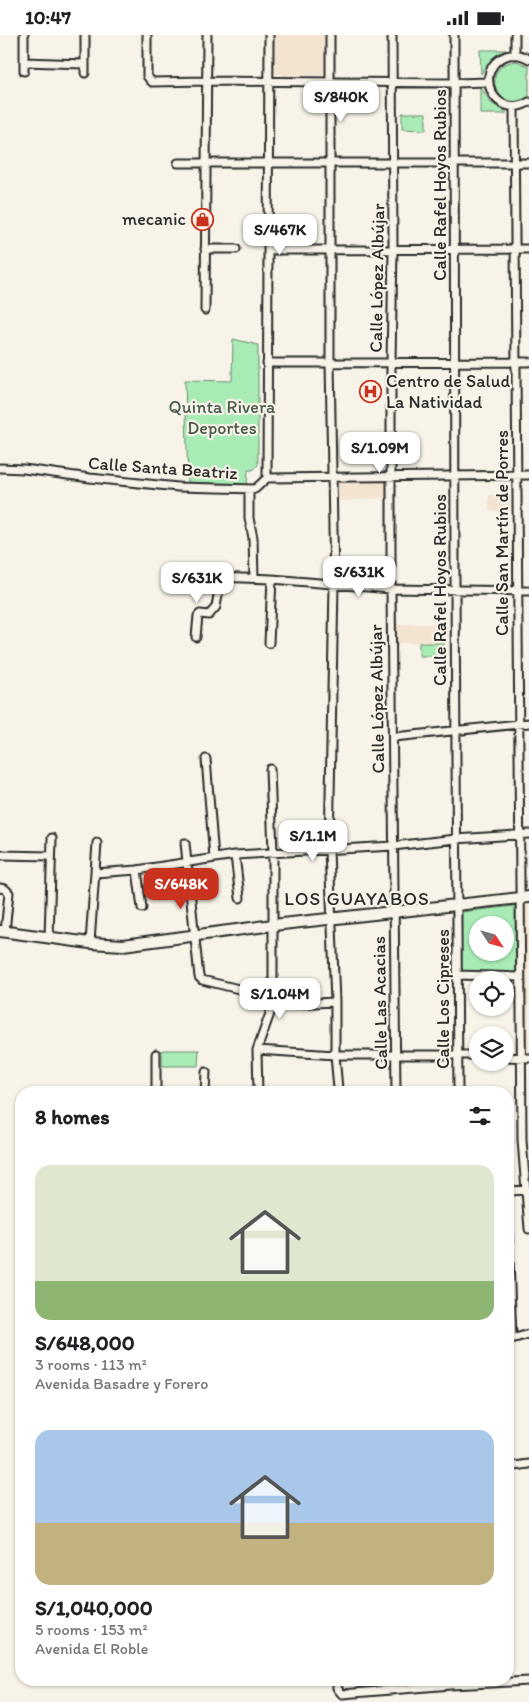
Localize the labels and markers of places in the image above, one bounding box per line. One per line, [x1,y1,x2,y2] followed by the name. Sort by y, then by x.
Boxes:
[300,81,382,123] pin: S/840K
[190,207,214,231] shop icon: mecanic
[122,208,186,230] place label: mecanic
[239,213,321,256] pin: S/467K
[386,370,510,413] place label: Centro de Salud La Natividad
[358,379,382,403] hospital icon: Centro de Salud La Natividad
[334,431,426,474] pin: S/1.09M
[318,555,400,598] pin: S/631K
[156,561,238,604] pin: S/631K
[272,819,354,862] pin: S/1.1M
[140,867,222,910] pin: S/648K
[234,977,326,1020] pin: S/1.04M

